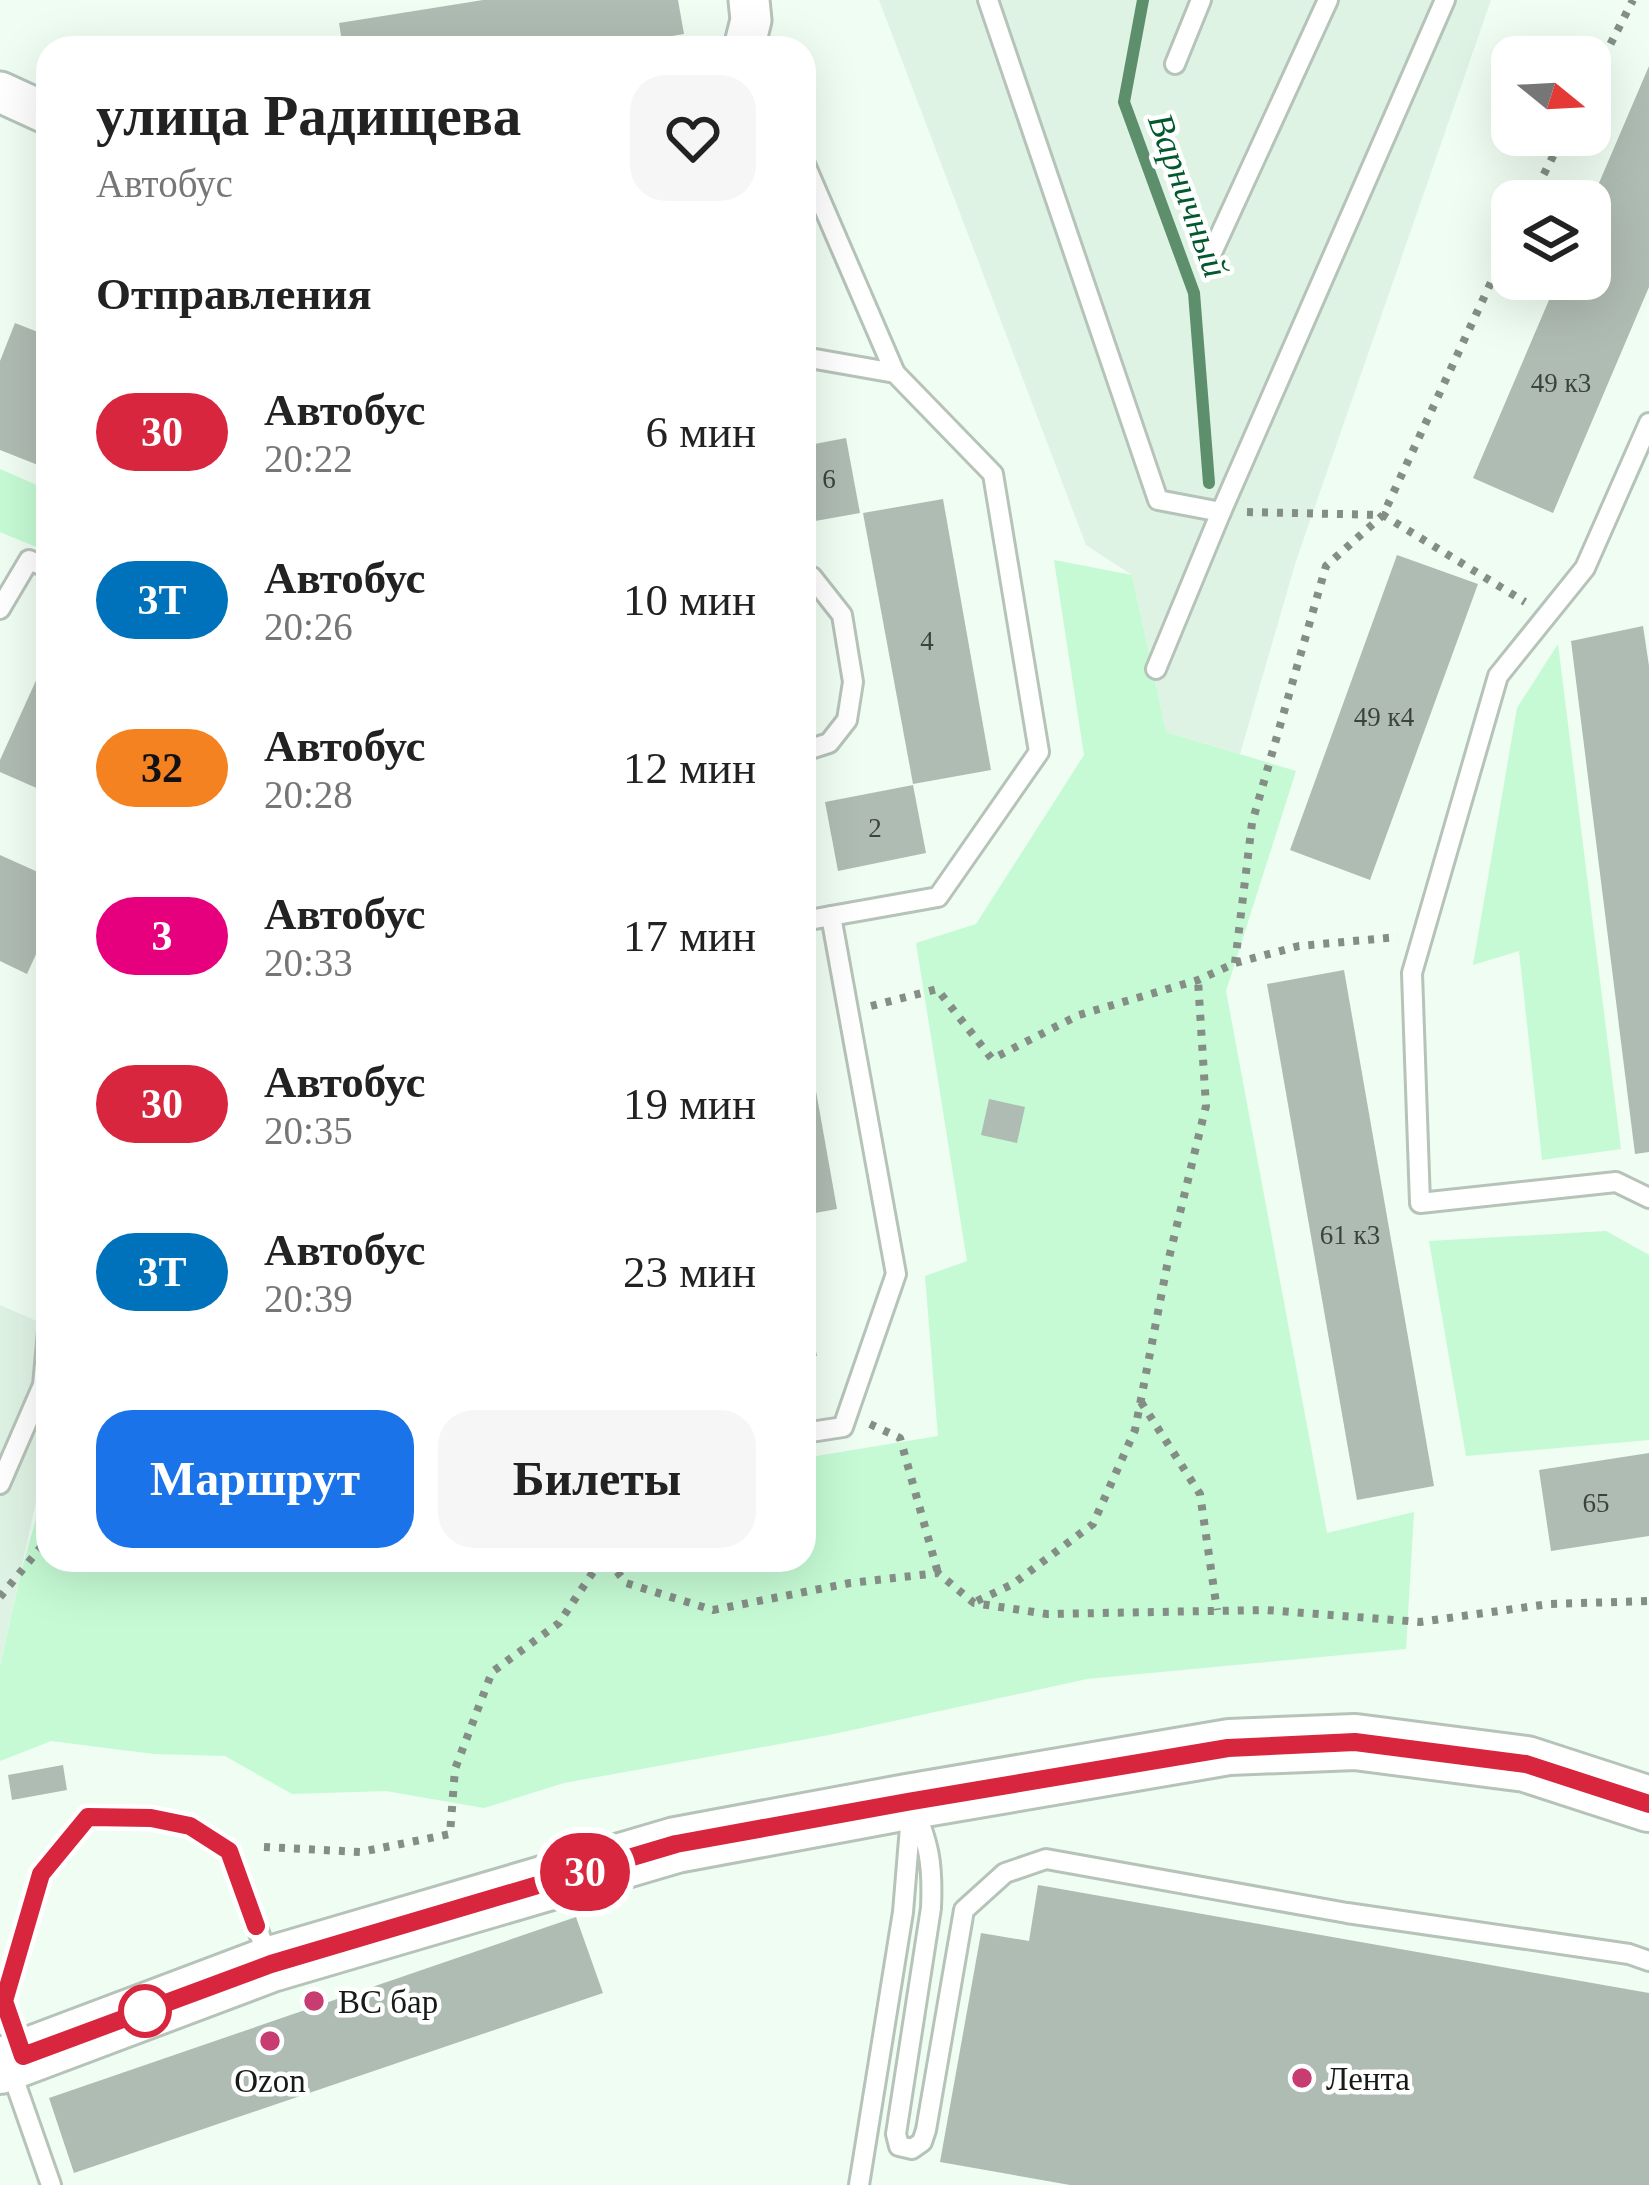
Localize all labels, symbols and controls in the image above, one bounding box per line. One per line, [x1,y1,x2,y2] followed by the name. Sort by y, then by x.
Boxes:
[1491,36,1611,156] north arrow
[1491,36,1611,300] map controls
[630,75,756,201] button: heart
[96,84,521,147] text: улица Радищева
[1140,108,1236,283] water label: Варничный
[96,162,233,205] text: Автобус
[1491,180,1611,300] button: layers
[96,269,372,319] text: Отправления
[1531,368,1591,398] house number: 49 к3
[264,385,426,435] text: Автобус
[646,407,756,457] text: 6 мин
[141,409,183,455] text: 30
[264,437,353,480] text: 20:22
[822,464,836,494] house number: 6
[264,553,426,603] text: Автобус
[623,575,756,625] text: 10 мин
[137,577,187,623] text: 3Т
[264,605,353,648] text: 20:26
[920,626,934,656] house number: 4
[1354,702,1415,732] house number: 49 к4
[264,721,426,771] text: Автобус
[623,743,756,793] text: 12 мин
[141,745,183,791] text: 32
[264,773,353,816] text: 20:28
[868,813,882,843] house number: 2
[264,889,426,939] text: Автобус
[623,911,756,961] text: 17 мин
[152,913,173,959] text: 3
[264,941,353,984] text: 20:33
[264,1057,426,1107] text: Автобус
[623,1079,756,1129] text: 19 мин
[141,1081,183,1127] text: 30
[264,1109,353,1152] text: 20:35
[1320,1220,1380,1250] house number: 61 к3
[264,1225,426,1275] text: Автобус
[623,1247,756,1297] text: 23 мин
[137,1249,187,1295] text: 3Т
[264,1277,353,1320] text: 20:39
[96,1410,414,1548] button: Маршрут
[438,1410,756,1548] button: Билеты
[1583,1488,1610,1518] house number: 65
[531,1833,639,1911] line badge: 30
[564,1849,606,1895] text: 30
[338,1984,438,2020] place label: BC бар
[120,1986,170,2036] unlabelled marker
[301,1988,327,2014] marker: BC бар
[257,2028,283,2054] marker: Ozon
[1326,2061,1410,2097] place label: Лента
[234,2063,306,2099] place label: Ozon
[1289,2065,1315,2091] marker: Лента

